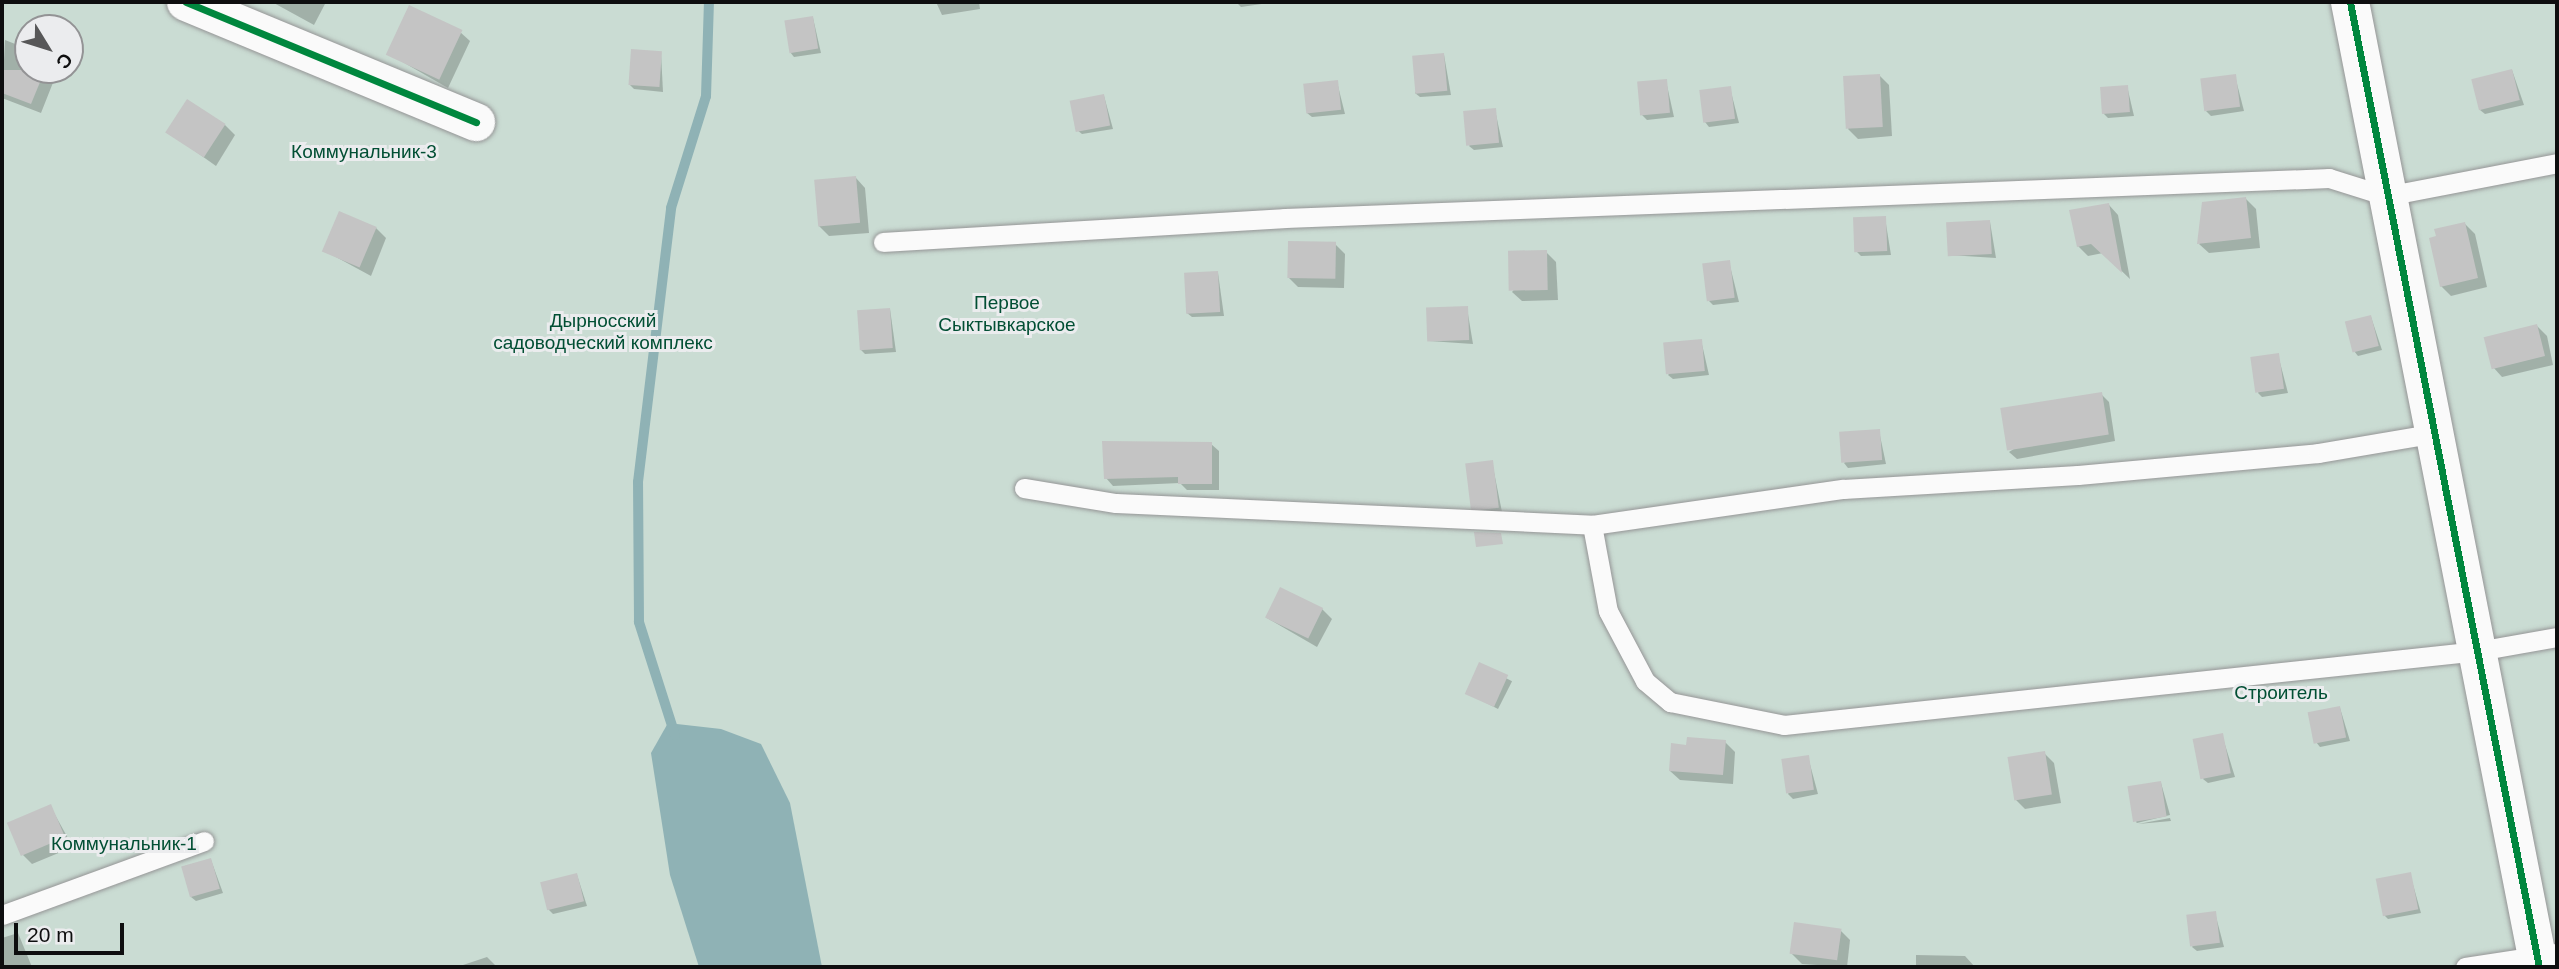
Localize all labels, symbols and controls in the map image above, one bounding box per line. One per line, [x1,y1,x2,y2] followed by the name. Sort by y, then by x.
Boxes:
[14,14,84,84] north arrow
[52,49,77,73] text: С
[291,141,437,163] park label: Коммунальник-3
[938,292,1076,336] park label: Первое Сыктывкарское
[493,310,713,354] park label: Дырносский садоводческий комплекс
[2234,682,2328,704] park label: Строитель
[51,833,197,855] park label: Коммунальник-1
[18,909,128,953] scale bar
[27,923,74,946] text: 20 m

